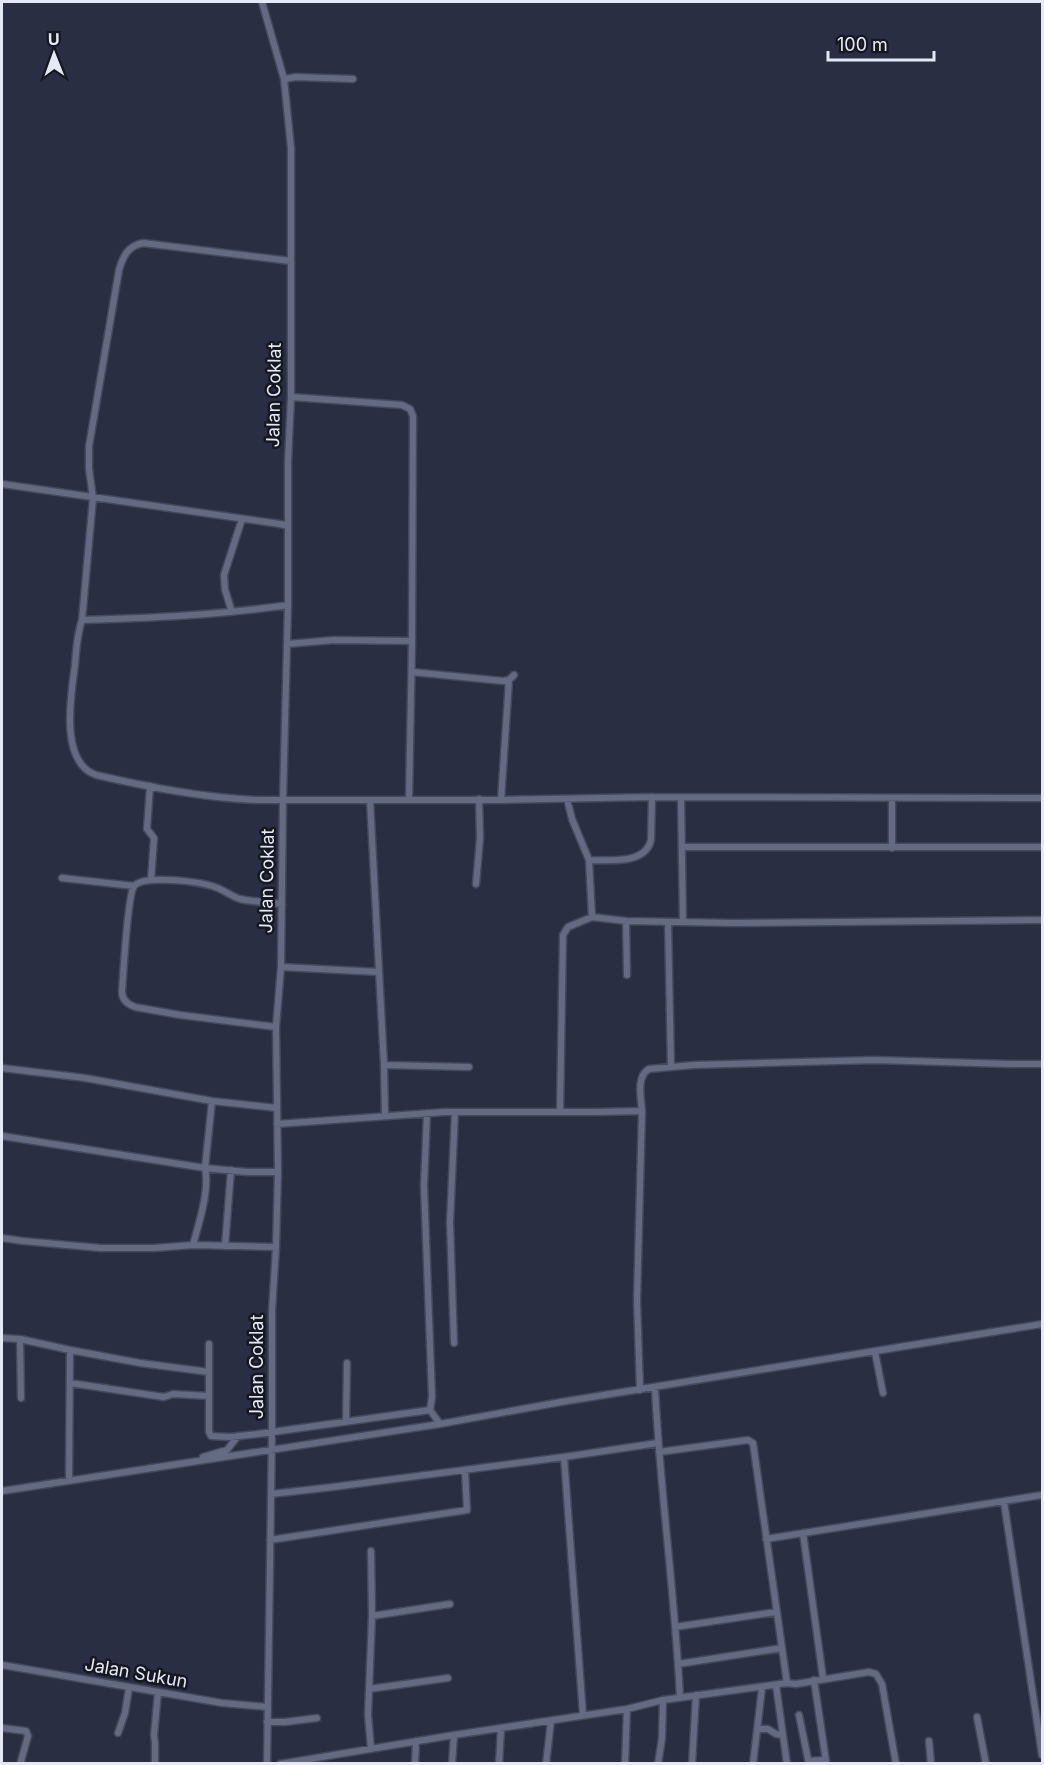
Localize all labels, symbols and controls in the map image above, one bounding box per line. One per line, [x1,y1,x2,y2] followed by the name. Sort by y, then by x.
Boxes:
[24,24,84,84] north arrow
[828,24,934,62] scale bar
[48,29,60,49] text: U
[837,34,888,55] text: 100 m
[262,342,285,448] street label: Jalan Coklat
[255,828,278,934] street label: Jalan Coklat
[246,1315,267,1419] street label: Jalan Coklat
[83,1653,189,1692] street label: Jalan Sukun

